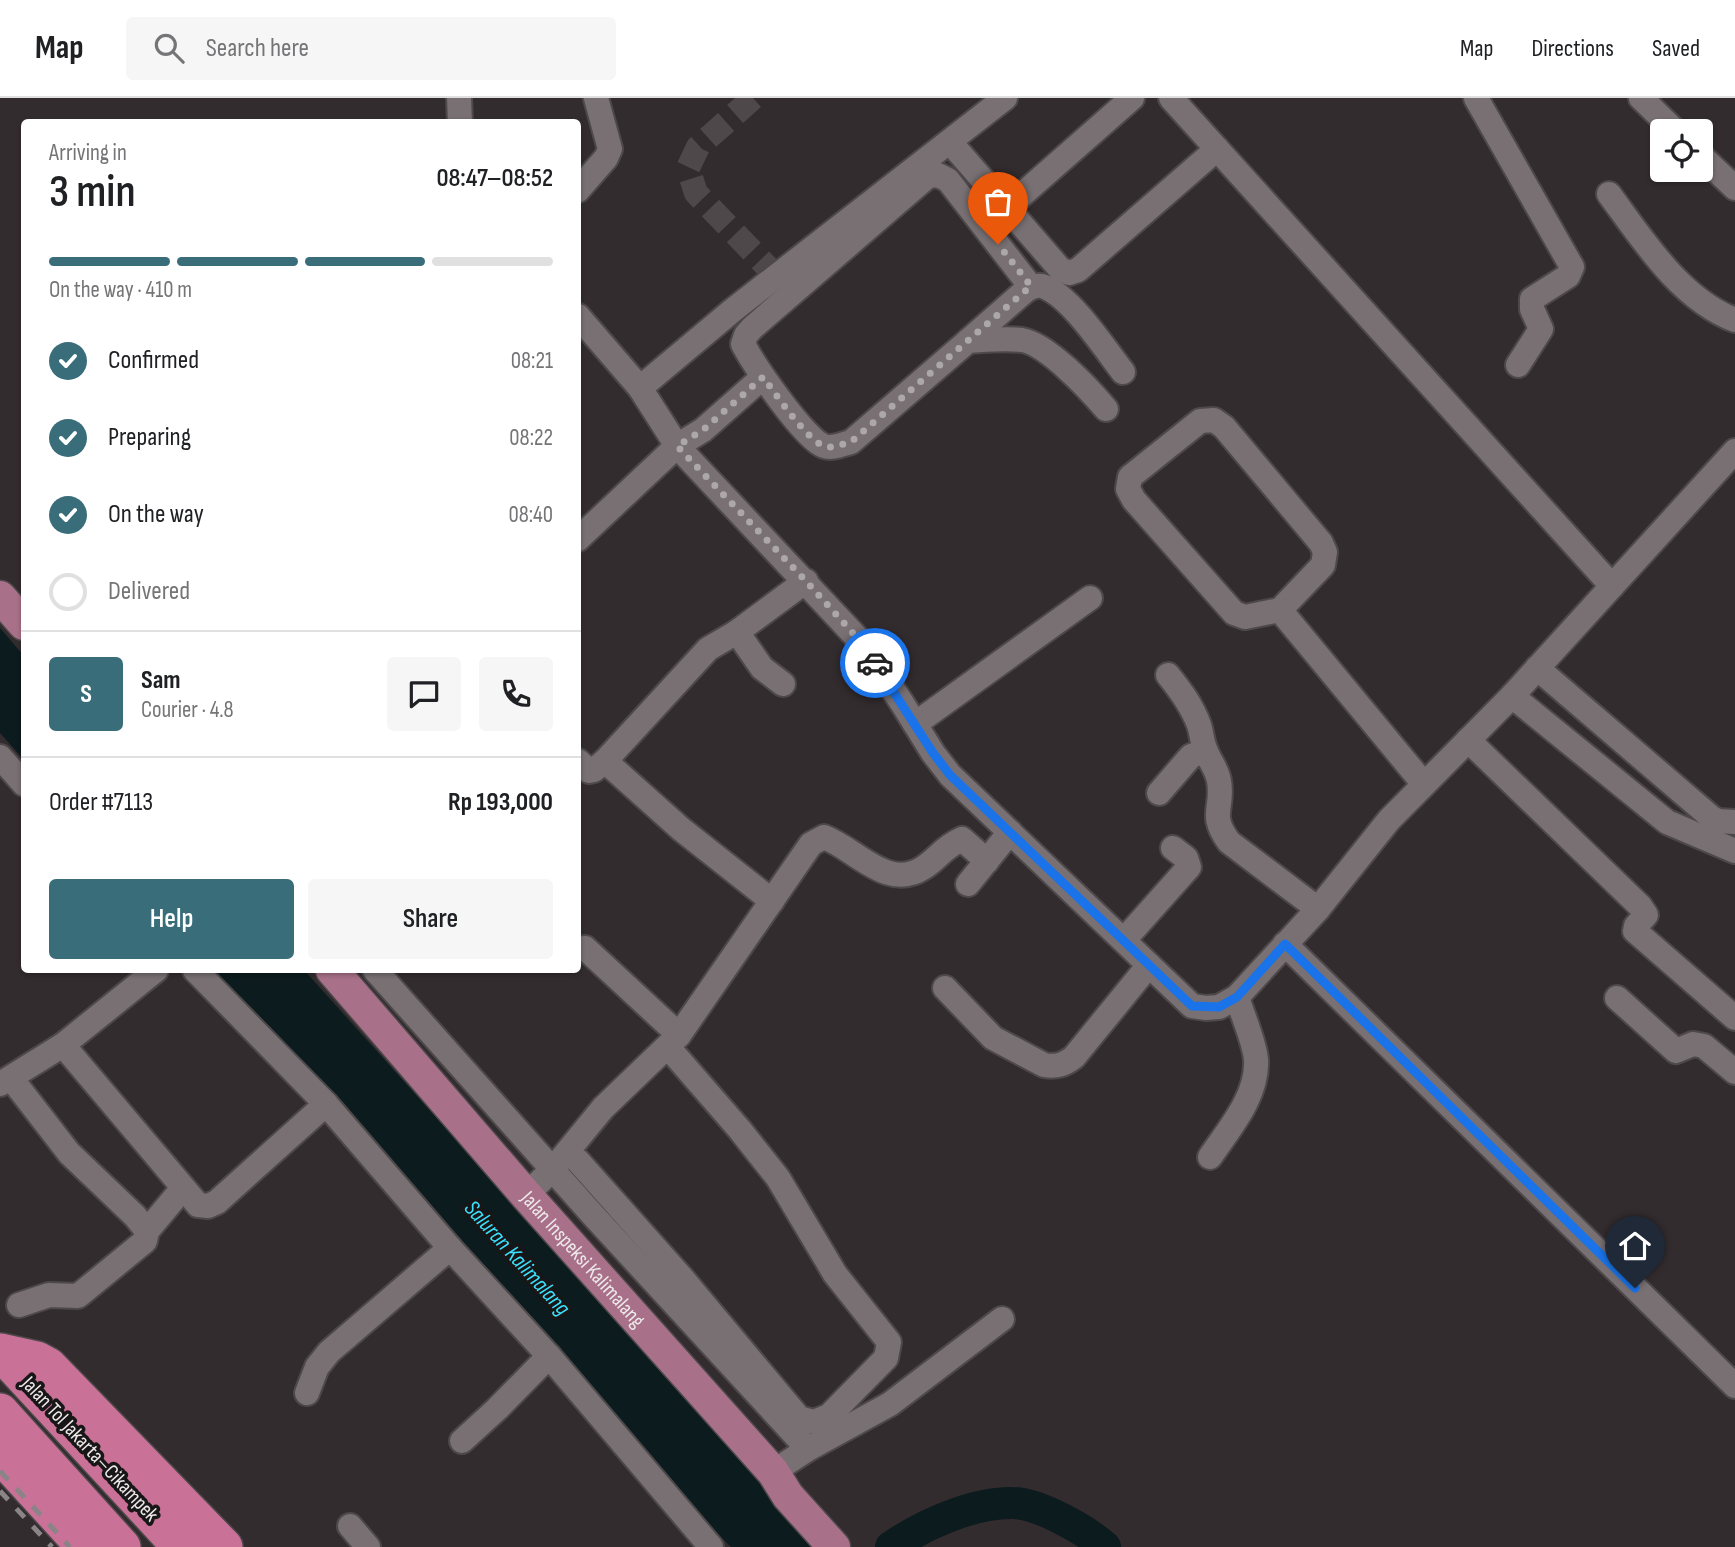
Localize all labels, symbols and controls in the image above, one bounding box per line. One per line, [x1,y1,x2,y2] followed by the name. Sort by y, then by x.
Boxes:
[126,17,616,80] search box
[35,28,84,68] text: Map
[150,29,188,67] icon: search
[206,33,309,64] text: Search here
[1460,34,1493,63] text: Map
[1531,34,1614,63] text: Directions
[1652,34,1700,63] text: Saved
[1650,119,1713,182] map controls
[1650,119,1713,182] button: locate
[49,139,127,167] text: Arriving in
[436,163,553,194] text: 08:47–08:52
[49,165,136,220] text: 3 min
[968,172,1028,244] pin
[979,183,1017,221] icon: bag
[49,276,192,304] text: On the way · 410 m
[49,342,87,380] icon: check
[108,345,199,376] text: Confirmed
[511,347,553,375] text: 08:21
[49,419,87,457] icon: check
[108,422,191,453] text: Preparing
[509,424,553,452] text: 08:22
[49,496,87,534] icon: check
[108,499,204,530] text: On the way
[508,501,553,529] text: 08:40
[108,576,190,607] text: Delivered
[840,628,910,698] courier
[856,644,894,682] icon: car
[387,657,461,731] button: chat
[479,657,553,731] button: phone
[141,665,181,696] text: Sam
[80,679,92,710] text: S
[141,696,234,724] text: Courier · 4.8
[49,787,153,818] text: Order #7113
[448,787,553,818] text: Rp 193,000
[49,879,294,959] button: Help
[308,879,553,959] button: Share
[515,1185,650,1332] street label: Jalan Inspeksi Kalimalang
[458,1195,577,1322] water label: Saluran Kalimalang
[1605,1216,1665,1288] pin
[1616,1227,1654,1265] icon: home
[16,1370,164,1527] street label: Jalan Tol Jakarta–Cikampek

